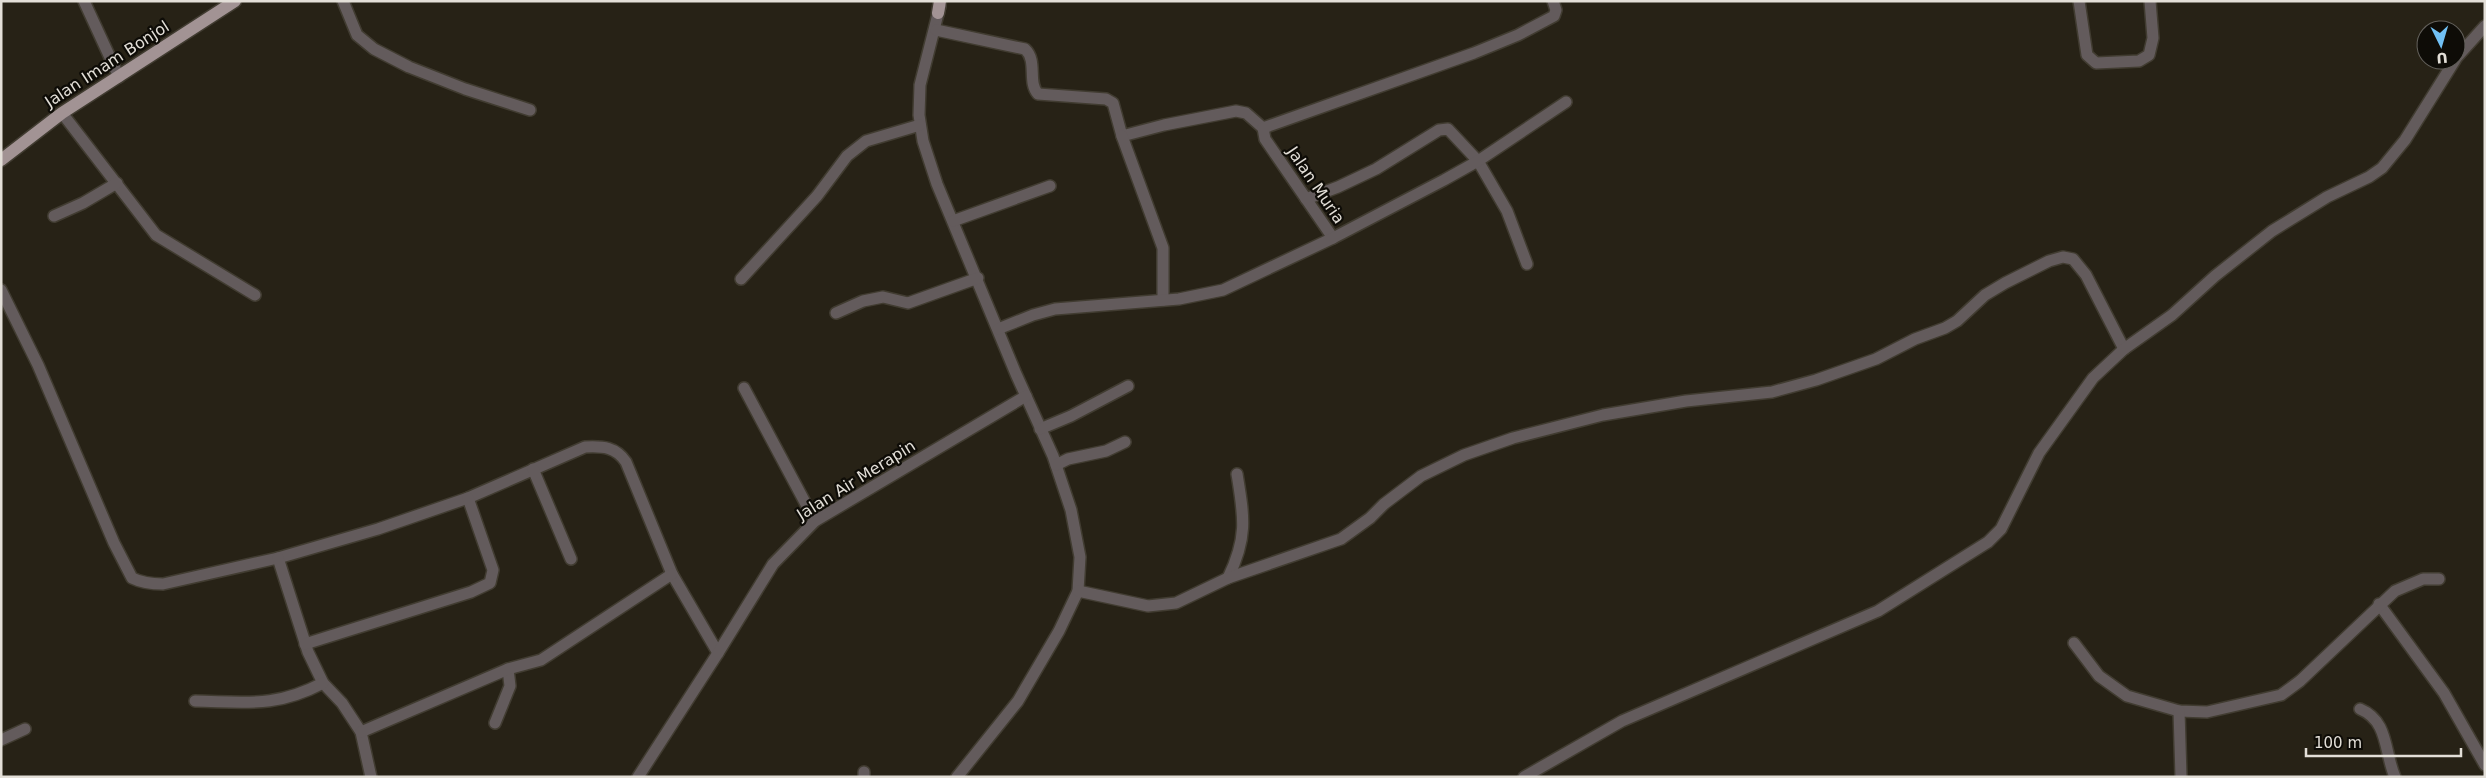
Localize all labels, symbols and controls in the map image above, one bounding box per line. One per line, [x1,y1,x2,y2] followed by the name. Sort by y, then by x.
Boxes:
[40,17,173,112] street label: Jalan Imam Bonjol
[2416,20,2466,70] north arrow
[2436,49,2448,66] text: U
[1283,142,1349,227] street label: Jalan Muria
[793,436,919,525] street label: Jalan Air Merapin
[2306,726,2461,758] scale bar
[2314,734,2362,752] text: 100 m

